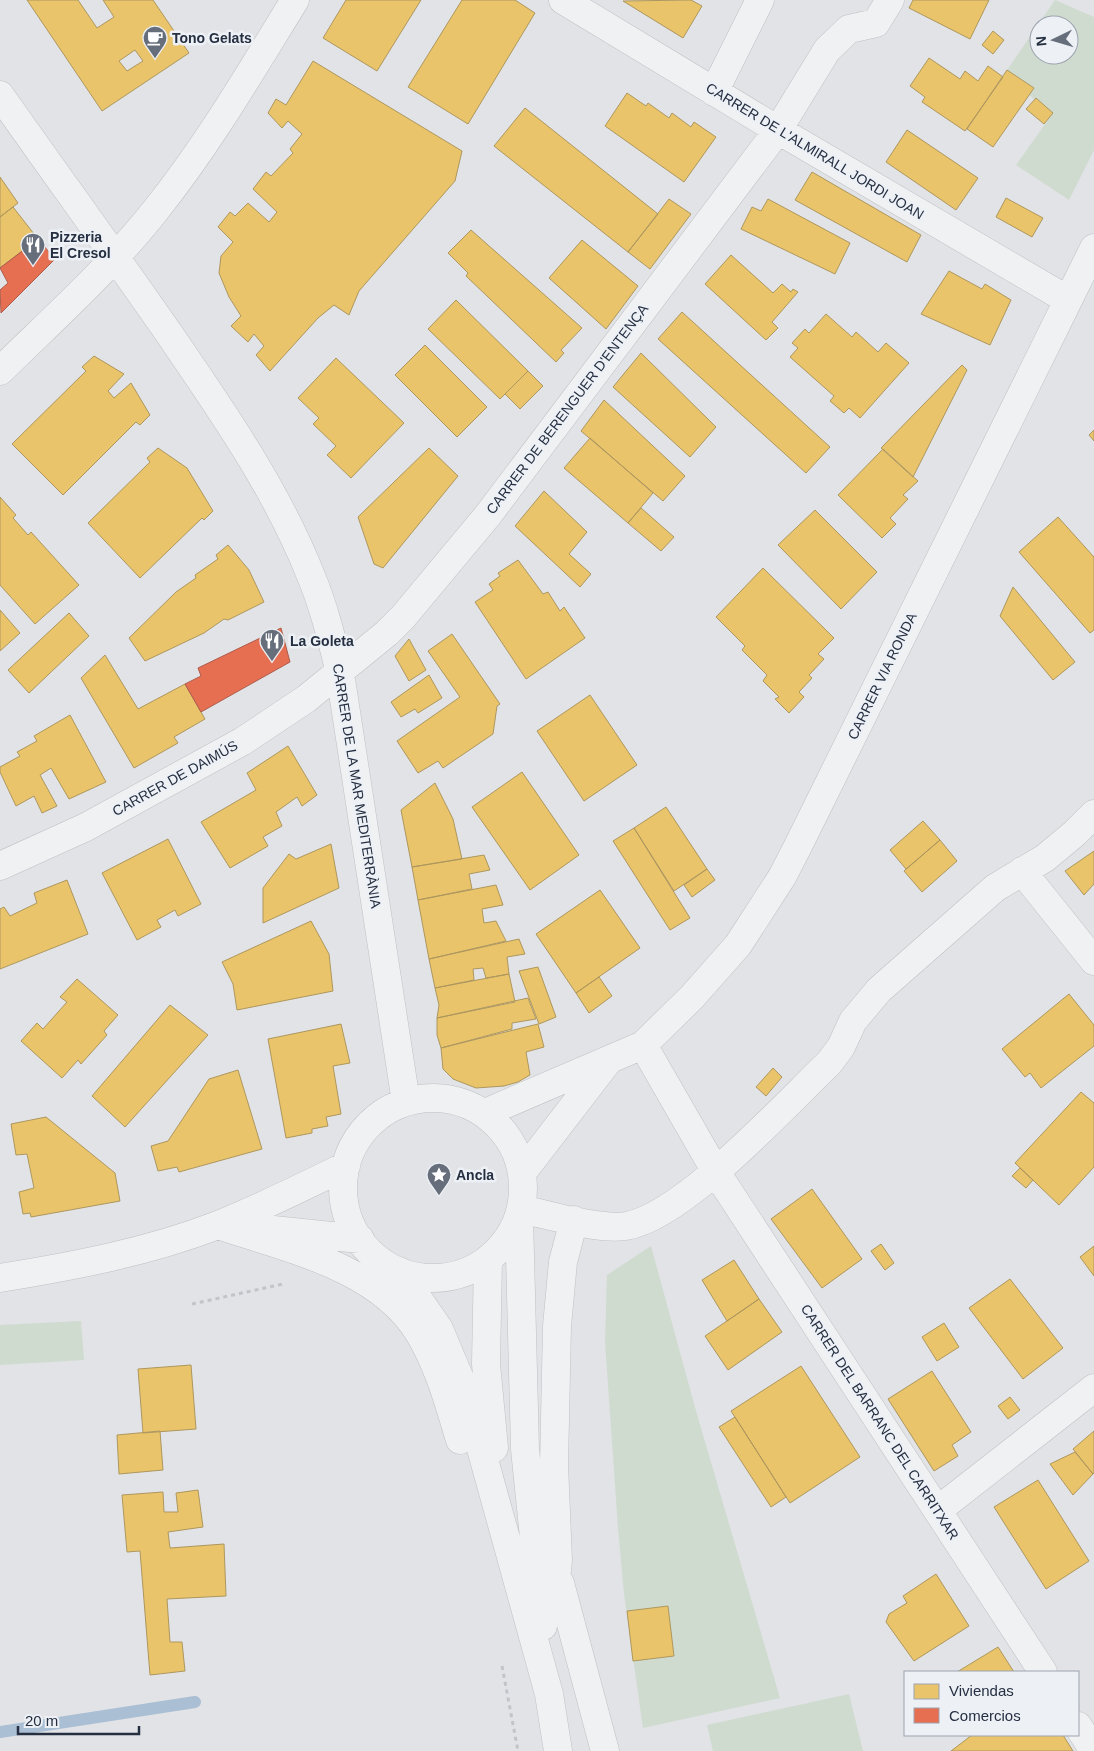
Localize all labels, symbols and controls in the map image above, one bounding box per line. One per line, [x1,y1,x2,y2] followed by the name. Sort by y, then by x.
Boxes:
[1029,15,1079,65] north arrow
[142,25,168,59] cafe icon: Tono Gelats
[172,30,252,46] place label: Tono Gelats
[1033,35,1049,47] text: N
[703,79,927,223] street label: CARRER DE L'ALMIRALL JORDI JOAN
[50,229,111,261] place label: Pizzeria El Cresol
[20,232,46,266] restaurant icon: Pizzeria El Cresol
[483,300,652,517] street label: CARRER DE BERENGUER D'ENTENÇA
[844,609,920,742] street label: CARRER VIA RONDA
[259,628,285,662] restaurant icon: La Goleta
[290,633,354,649] place label: La Goleta
[330,663,384,910] street label: CARRER DE LA MAR MEDITERRÀNIA
[110,737,240,819] street label: CARRER DE DAIMÚS
[426,1162,452,1196] place icon: Ancla
[456,1167,494,1183] place label: Ancla
[798,1301,962,1543] street label: CARRER DEL BARRANC DEL CARRITXAR
[904,1671,1079,1736] legend
[949,1682,1014,1699] text: Viviendas
[18,1704,139,1736] scale bar
[949,1707,1021,1724] text: Comercios
[25,1712,58,1729] text: 20 m

